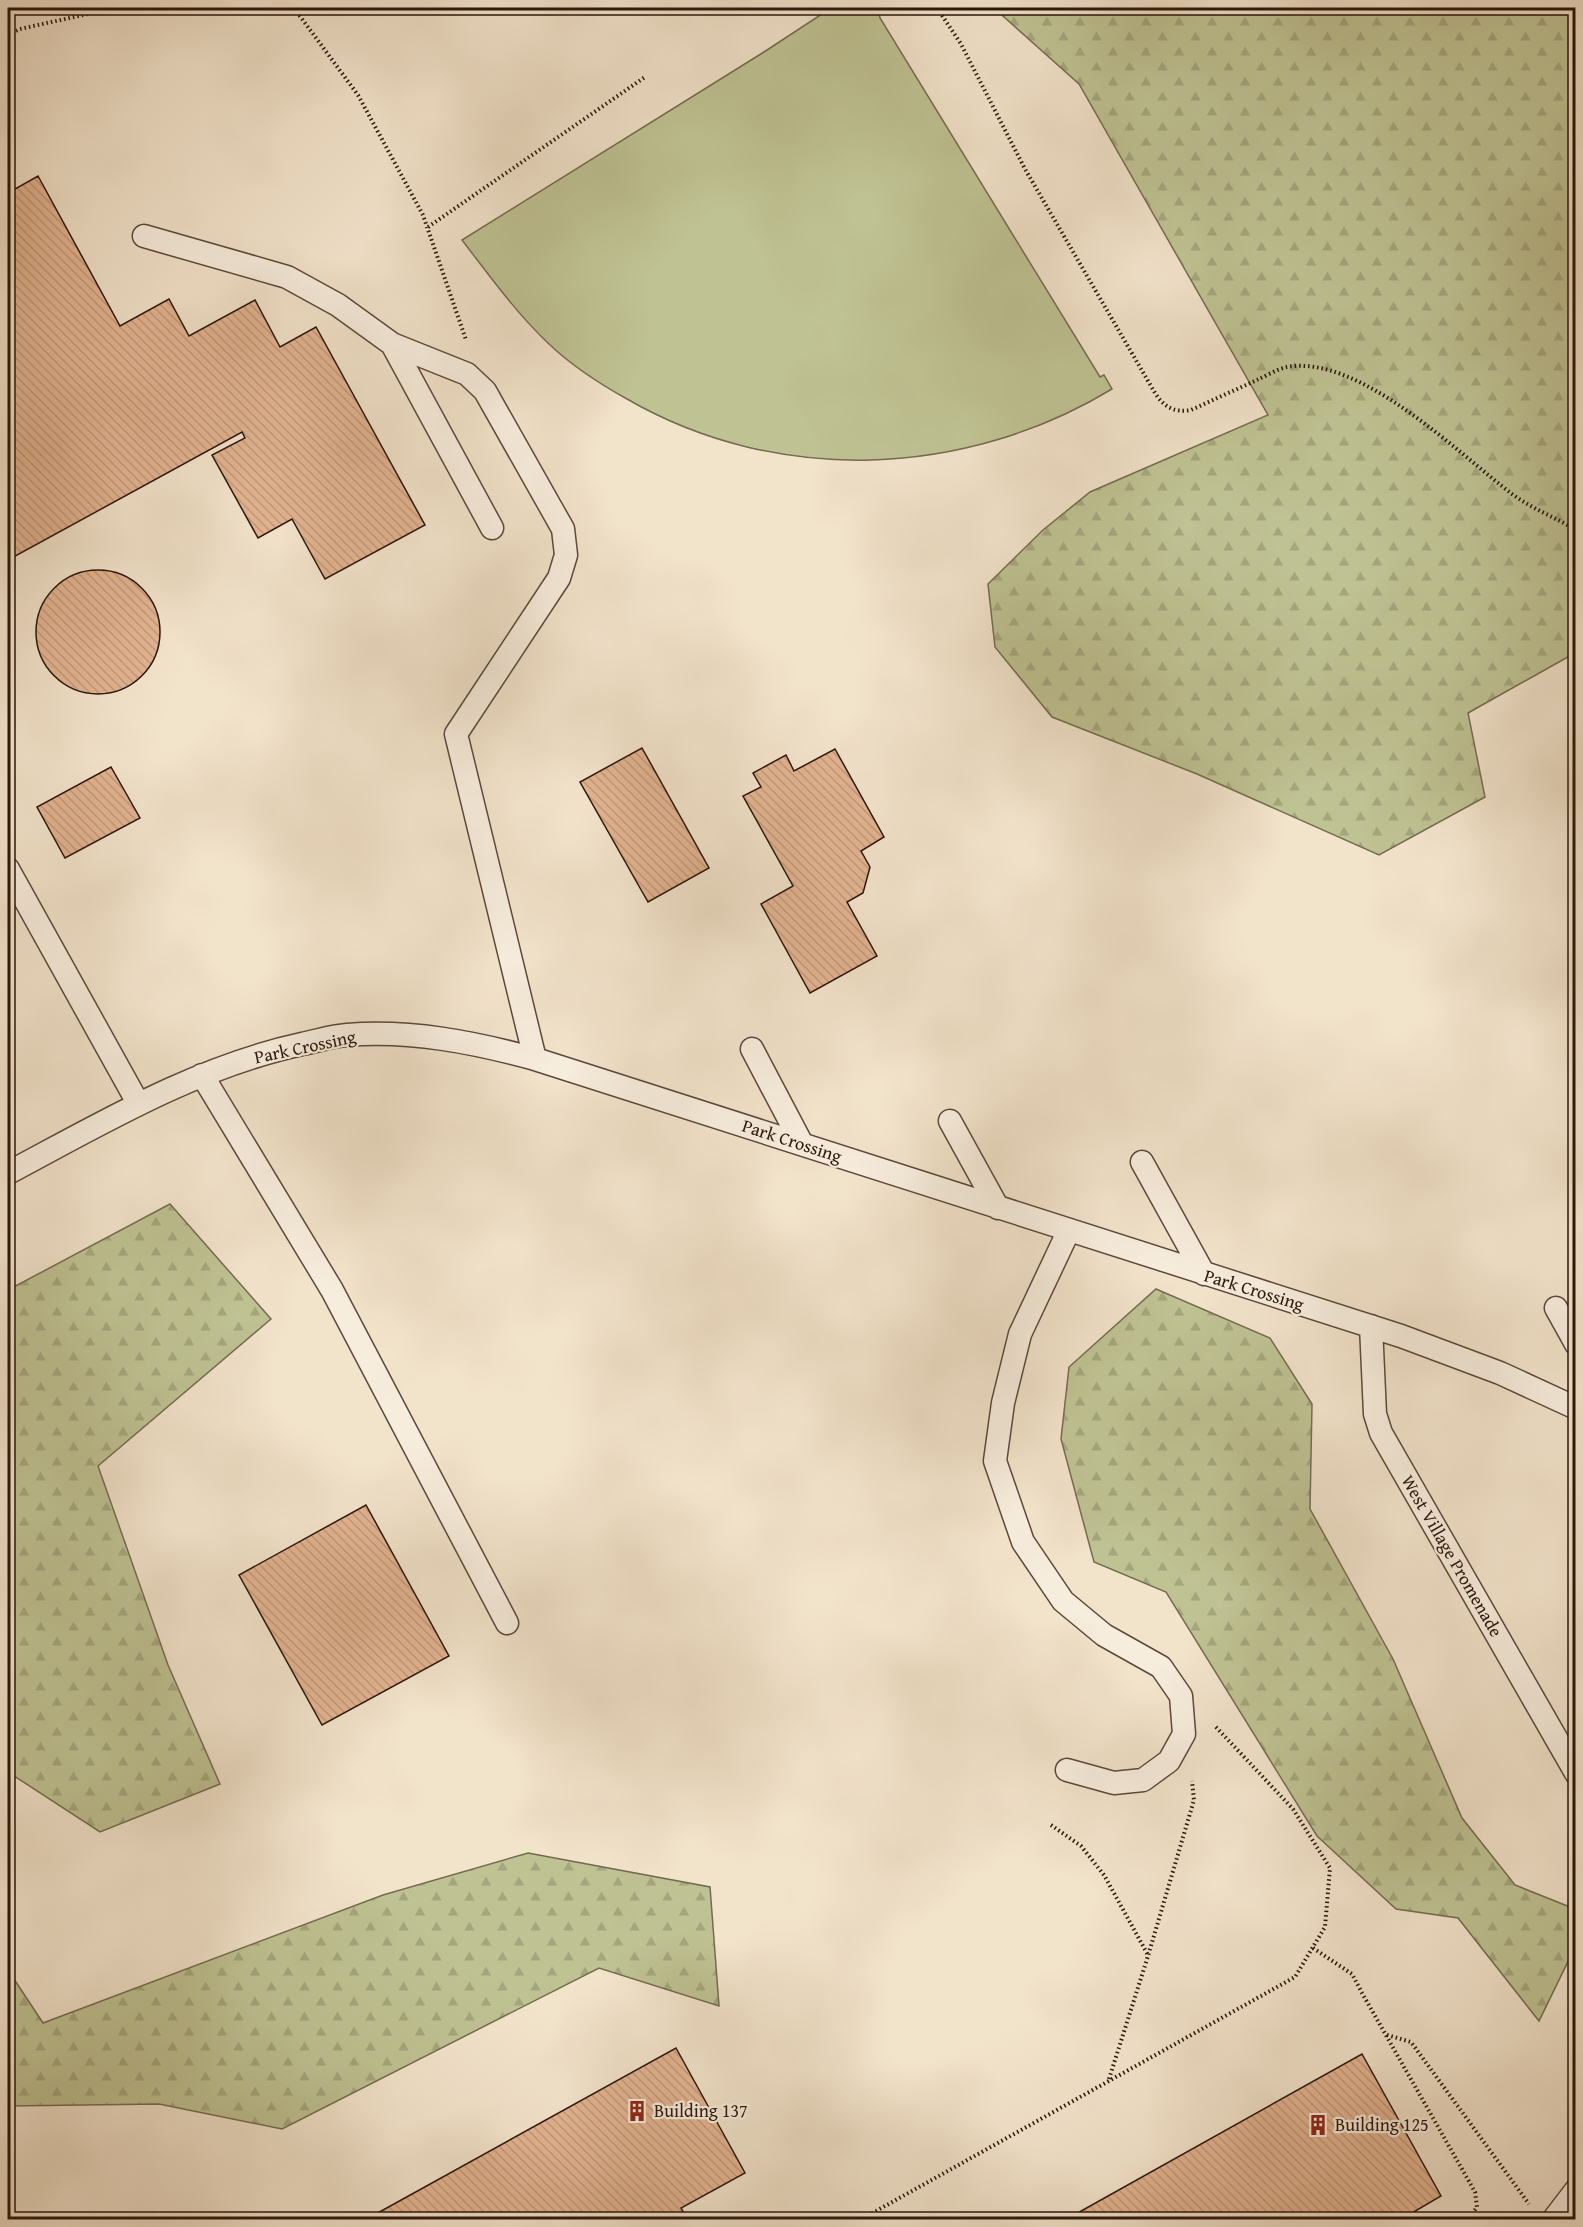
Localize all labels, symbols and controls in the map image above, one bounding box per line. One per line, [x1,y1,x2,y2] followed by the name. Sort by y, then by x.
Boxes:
[252,1023,358,1070] street label: Park Crossing
[739,1112,845,1169] street label: Park Crossing
[1201,1262,1307,1318] street label: Park Crossing
[1395,1470,1510,1642] street label: West Village Promenade
[654,2097,748,2124] place label: Building 137
[625,2099,649,2123] building icon: Building 137
[1335,2111,1429,2138] place label: Building 125
[1306,2113,1330,2137] building icon: Building 125

